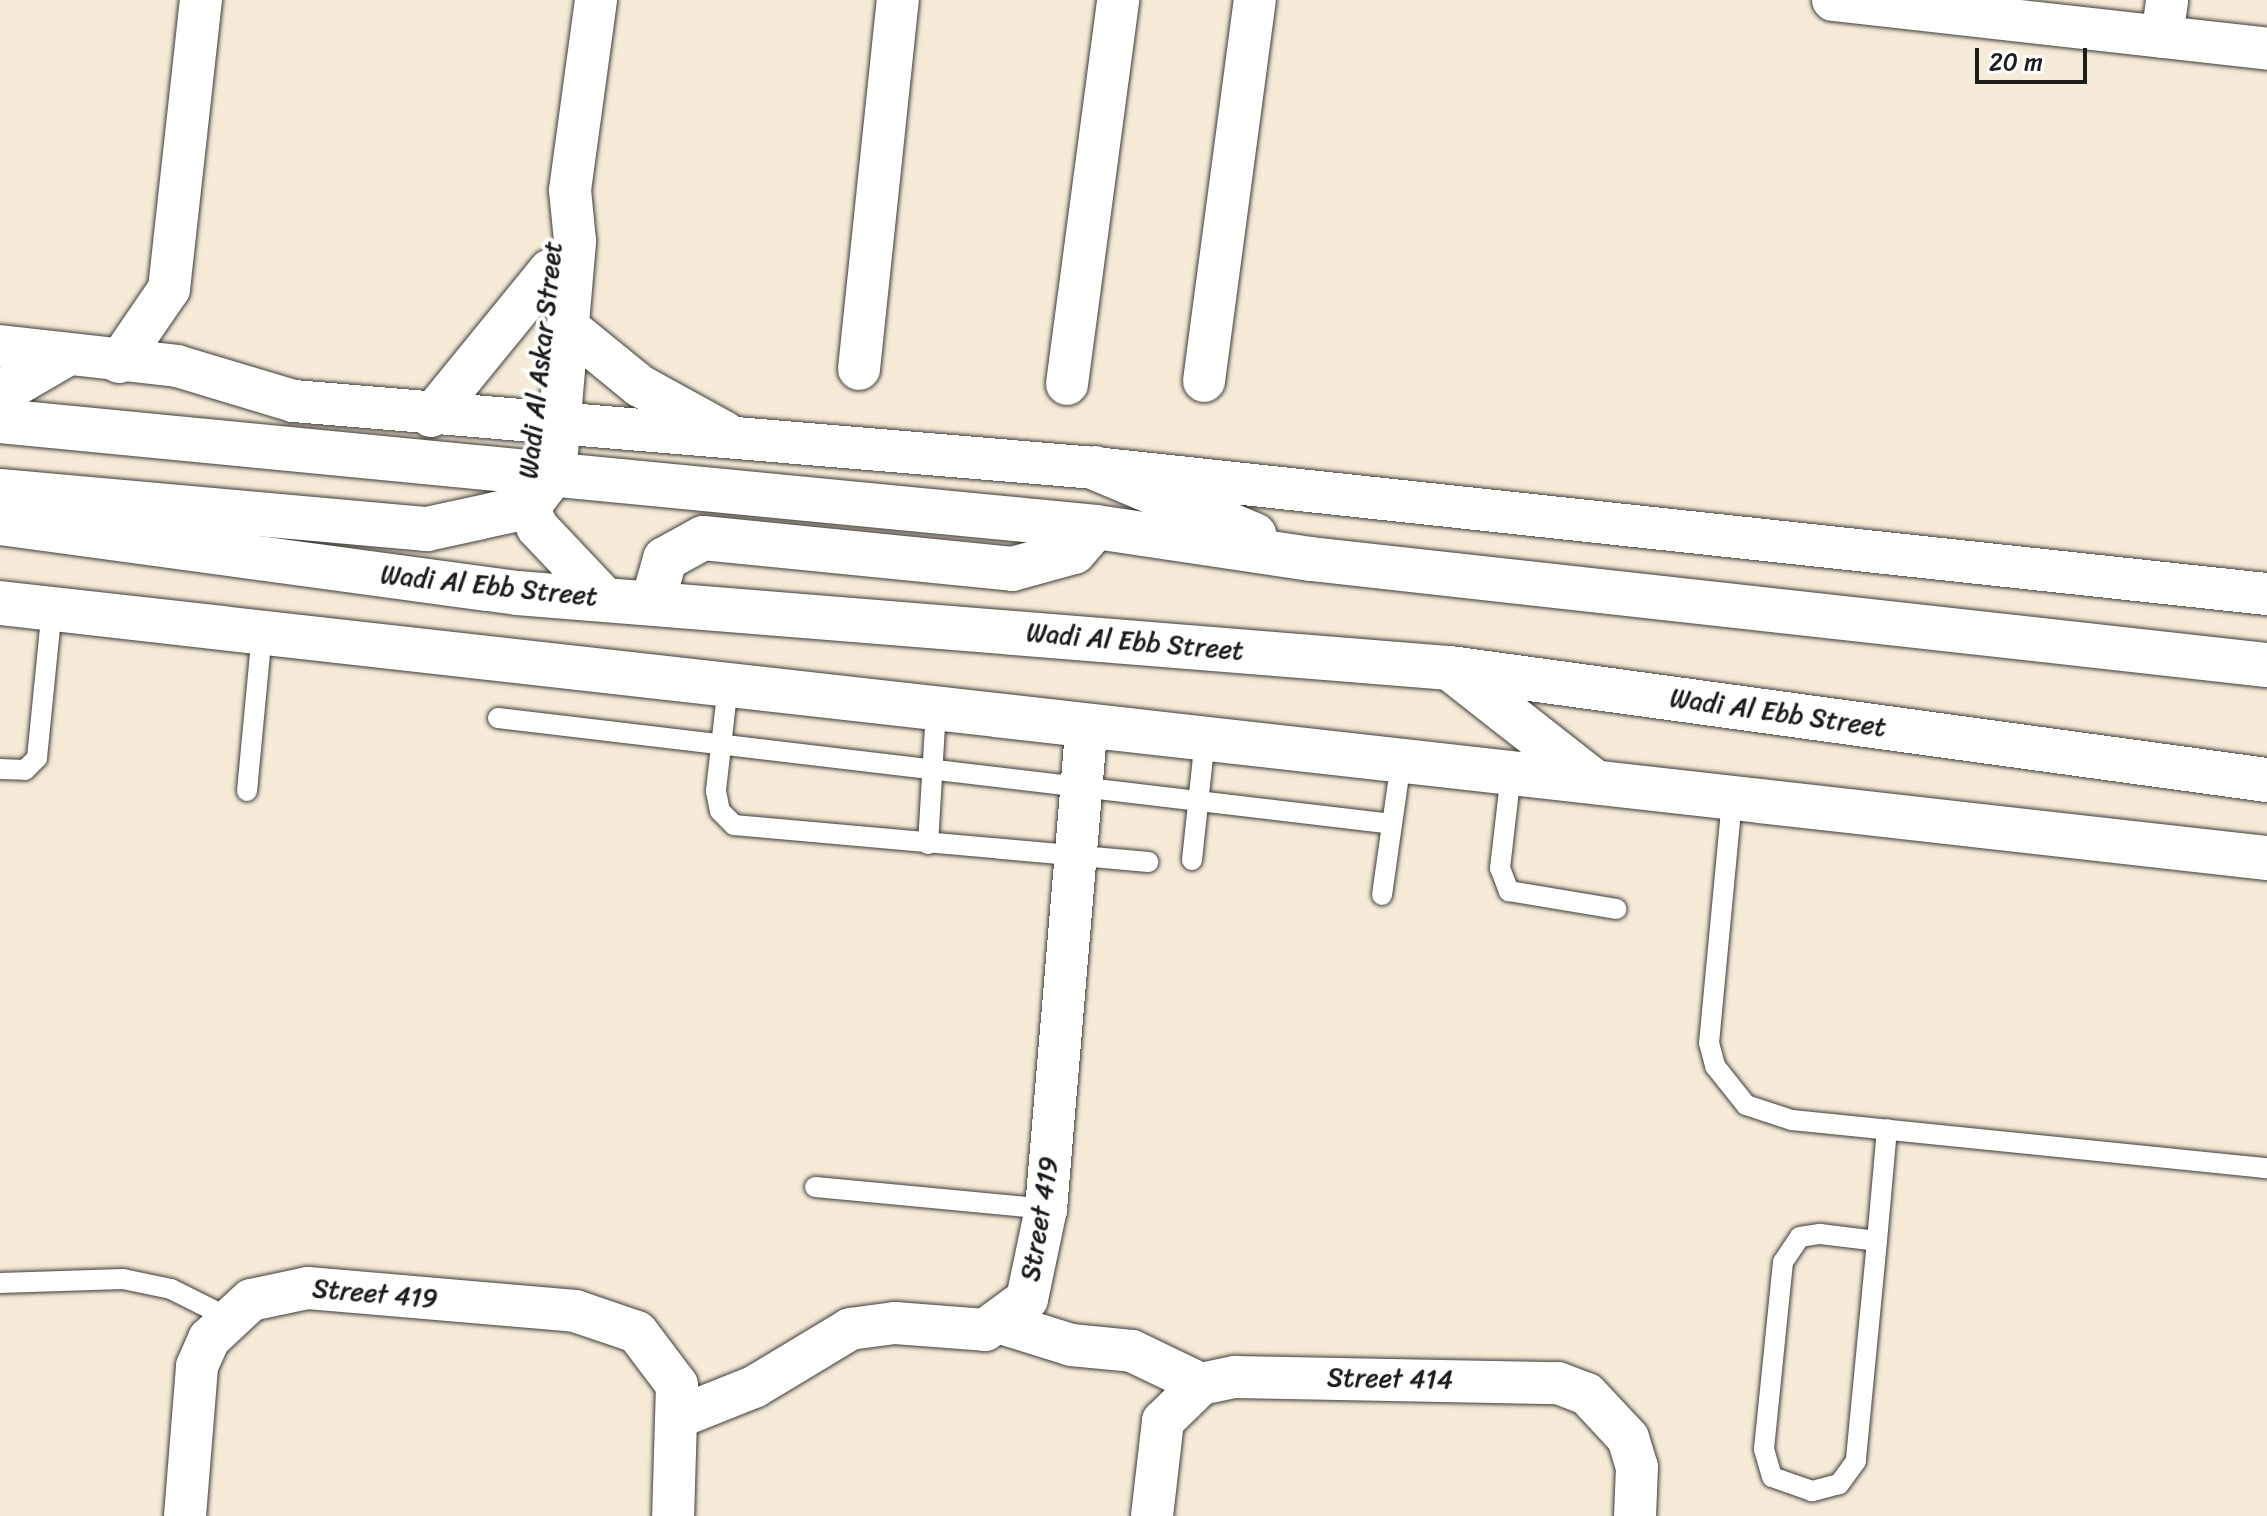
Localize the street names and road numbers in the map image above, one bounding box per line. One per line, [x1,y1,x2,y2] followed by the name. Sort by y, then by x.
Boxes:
[513,239,569,481] street label: Wadi Al Askar Street
[380,559,598,613] street label: Wadi Al Ebb Street
[1026,617,1244,667] street label: Wadi Al Ebb Street
[1668,682,1888,744] street label: Wadi Al Ebb Street
[1015,1154,1065,1284] street label: Street 419
[311,1273,439,1315] street label: Street 419
[1327,1362,1453,1396] street label: Street 414

